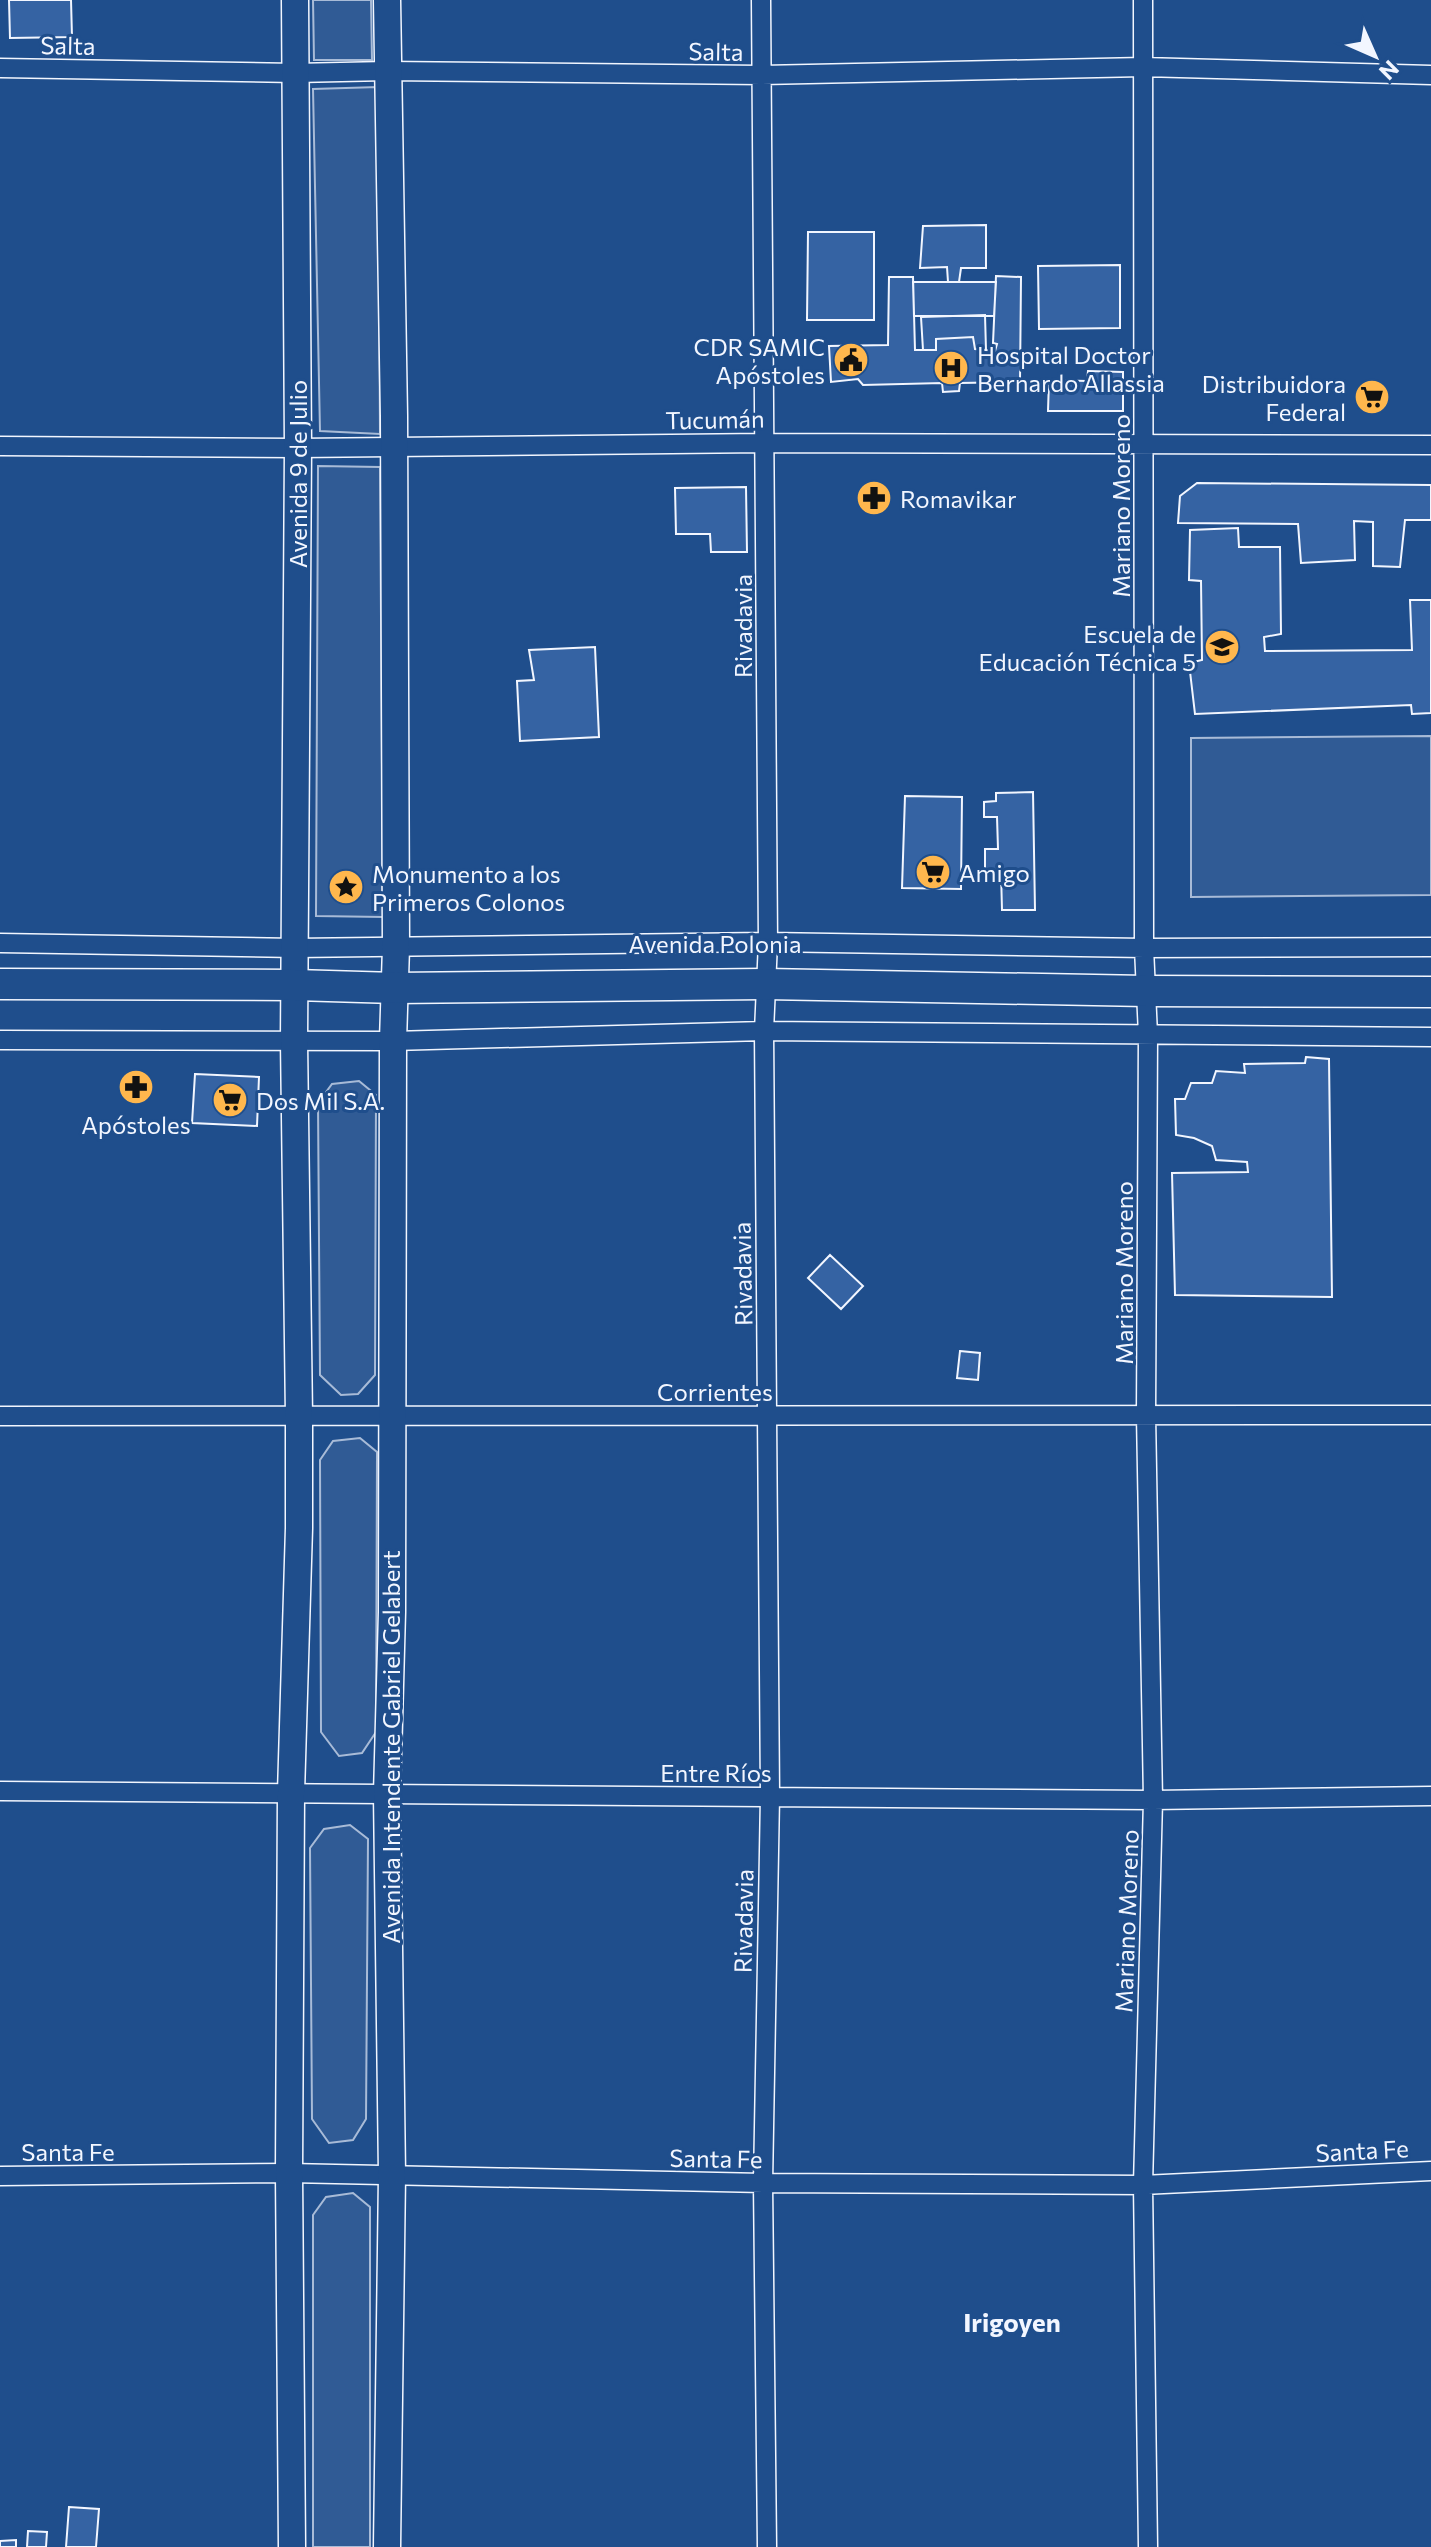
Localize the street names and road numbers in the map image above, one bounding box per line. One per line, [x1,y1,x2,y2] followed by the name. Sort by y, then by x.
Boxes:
[40,30,96,60] street label: Salta
[688,36,744,66] street label: Salta
[283,380,312,568] street label: Avenida 9 de Julio
[665,404,765,434] street label: Tucumán
[1106,414,1135,598] street label: Mariano Moreno
[728,574,757,678] street label: Rivadavia
[628,929,802,958] street label: Avenida Polonia
[1109,1181,1138,1365] street label: Mariano Moreno
[727,1222,757,1326] street label: Rivadavia
[657,1377,773,1406] street label: Corrientes
[376,1550,405,1944] street label: Avenida Intendente Gabriel Gelabert
[660,1758,772,1787] street label: Entre Ríos
[1108,1829,1144,2013] street label: Mariano Moreno
[728,1869,758,1973] street label: Rivadavia
[1315,2133,1409,2167] street label: Santa Fe
[21,2137,115,2166] street label: Santa Fe
[669,2143,763,2173] street label: Santa Fe

